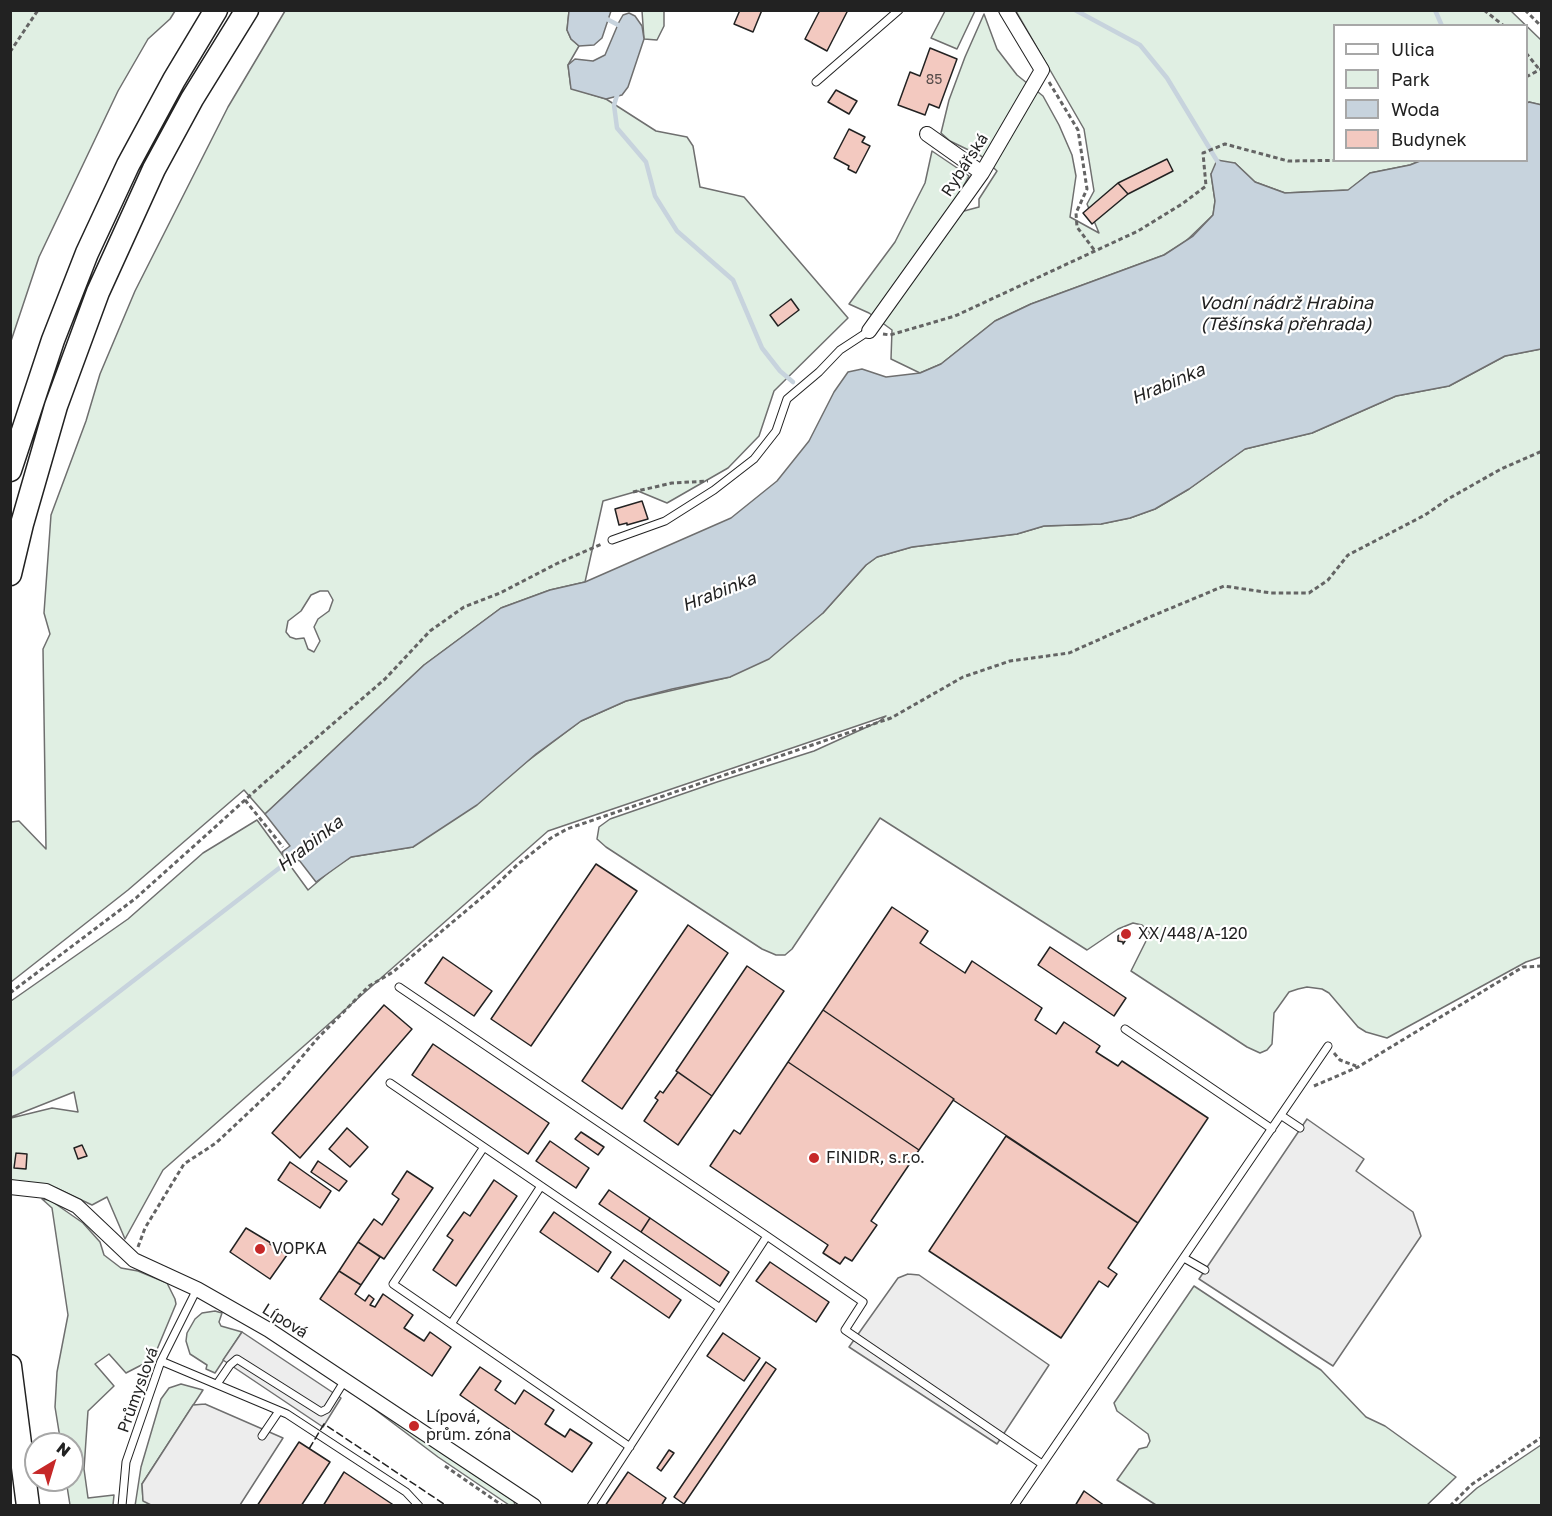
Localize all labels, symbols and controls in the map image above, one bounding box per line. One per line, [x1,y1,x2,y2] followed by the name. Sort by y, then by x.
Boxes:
[1333,24,1528,162] legend
[1391,38,1435,60] text: Ulica
[1391,68,1430,90] text: Park
[926,72,942,88] house number: 85
[1391,98,1440,120] text: Woda
[1391,128,1467,150] text: Budynek
[938,130,992,200] street label: Rybářská
[1199,292,1373,334] water label: Vodní nádrž Hrabina (Těšínská přehrada)
[1128,359,1208,409] water label: Hrabinka
[679,567,759,617] water label: Hrabinka
[273,812,347,876] water label: Hrabinka
[1138,924,1248,944] place label: XX/448/A-120
[1119,927,1133,941] marker: XX/448/A-120
[826,1148,925,1168] place label: FINIDR, s.r.o.
[807,1151,821,1165] marker: FINIDR, s.r.o.
[272,1239,327,1259] place label: VOPKA
[253,1242,267,1256] marker: VOPKA
[259,1300,311,1342] street label: Lípová
[114,1345,162,1435] street label: Průmyslová
[426,1407,511,1445] place label: Lípová, prům. zóna
[407,1419,421,1433] marker: Lípová, prům. zóna
[24,1432,84,1492] north arrow
[53,1438,75,1461] text: N

